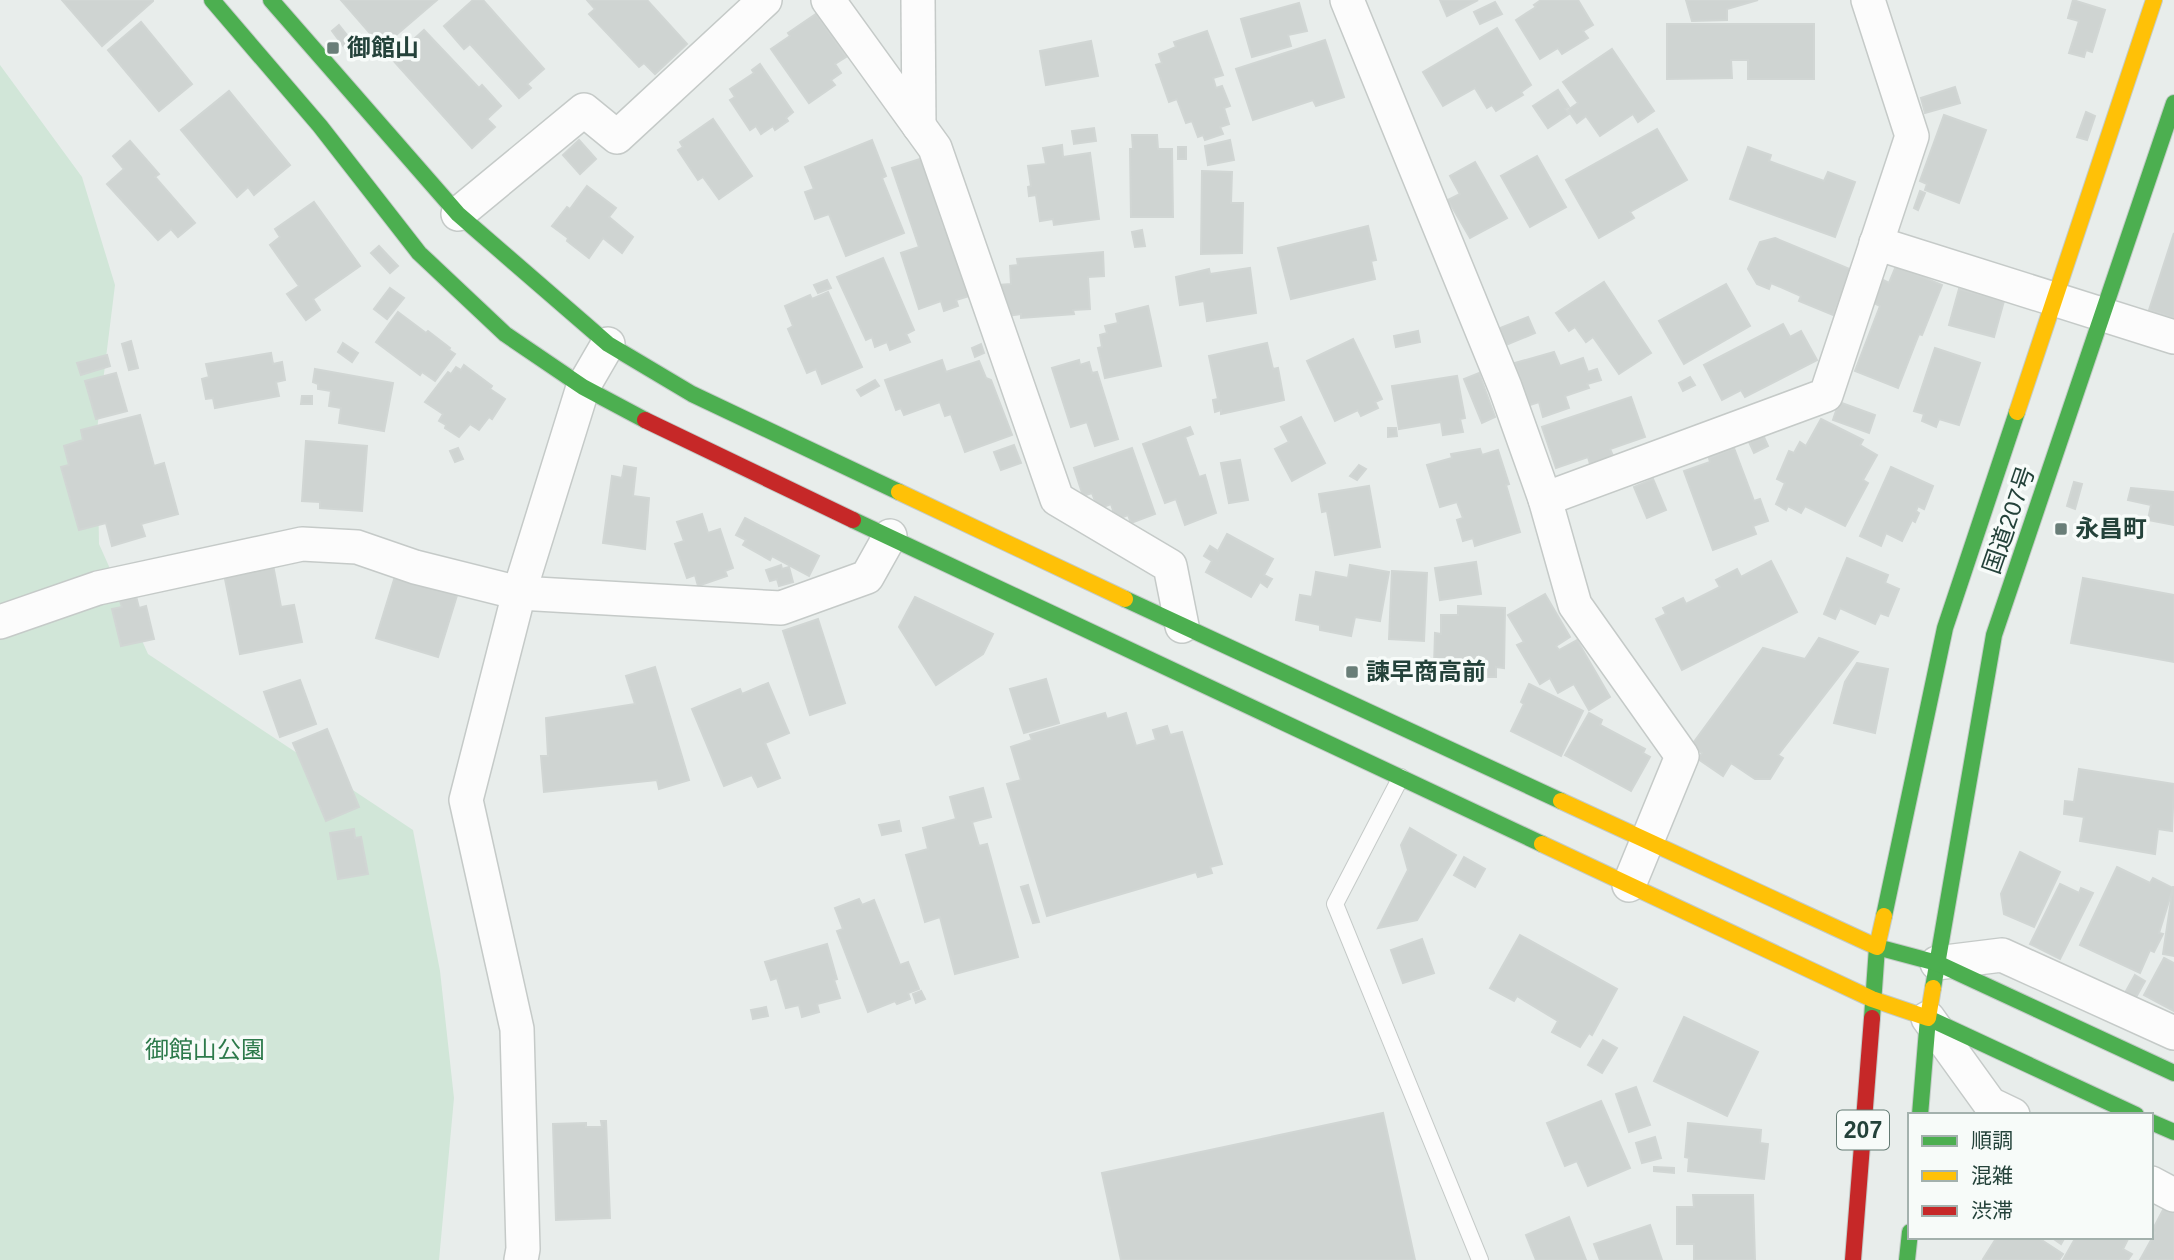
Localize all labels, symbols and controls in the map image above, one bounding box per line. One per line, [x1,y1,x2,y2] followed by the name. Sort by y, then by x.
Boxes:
[347,34,419,61] place label: 御館山
[325,40,341,56] marker: 御館山
[1978,462,2040,577] street label: 国道207号
[2075,515,2147,542] place label: 永昌町
[2053,521,2069,537] marker: 永昌町
[1366,658,1486,685] place label: 諫早商高前
[1344,664,1360,680] marker: 諫早商高前
[145,1036,265,1063] park label: 御館山公園
[1837,1110,1889,1149] road number: 207
[1908,1113,2153,1239] legend
[1971,1129,2013,1152] text: 順調
[1971,1164,2013,1187] text: 混雑
[1971,1199,2013,1222] text: 渋滞

